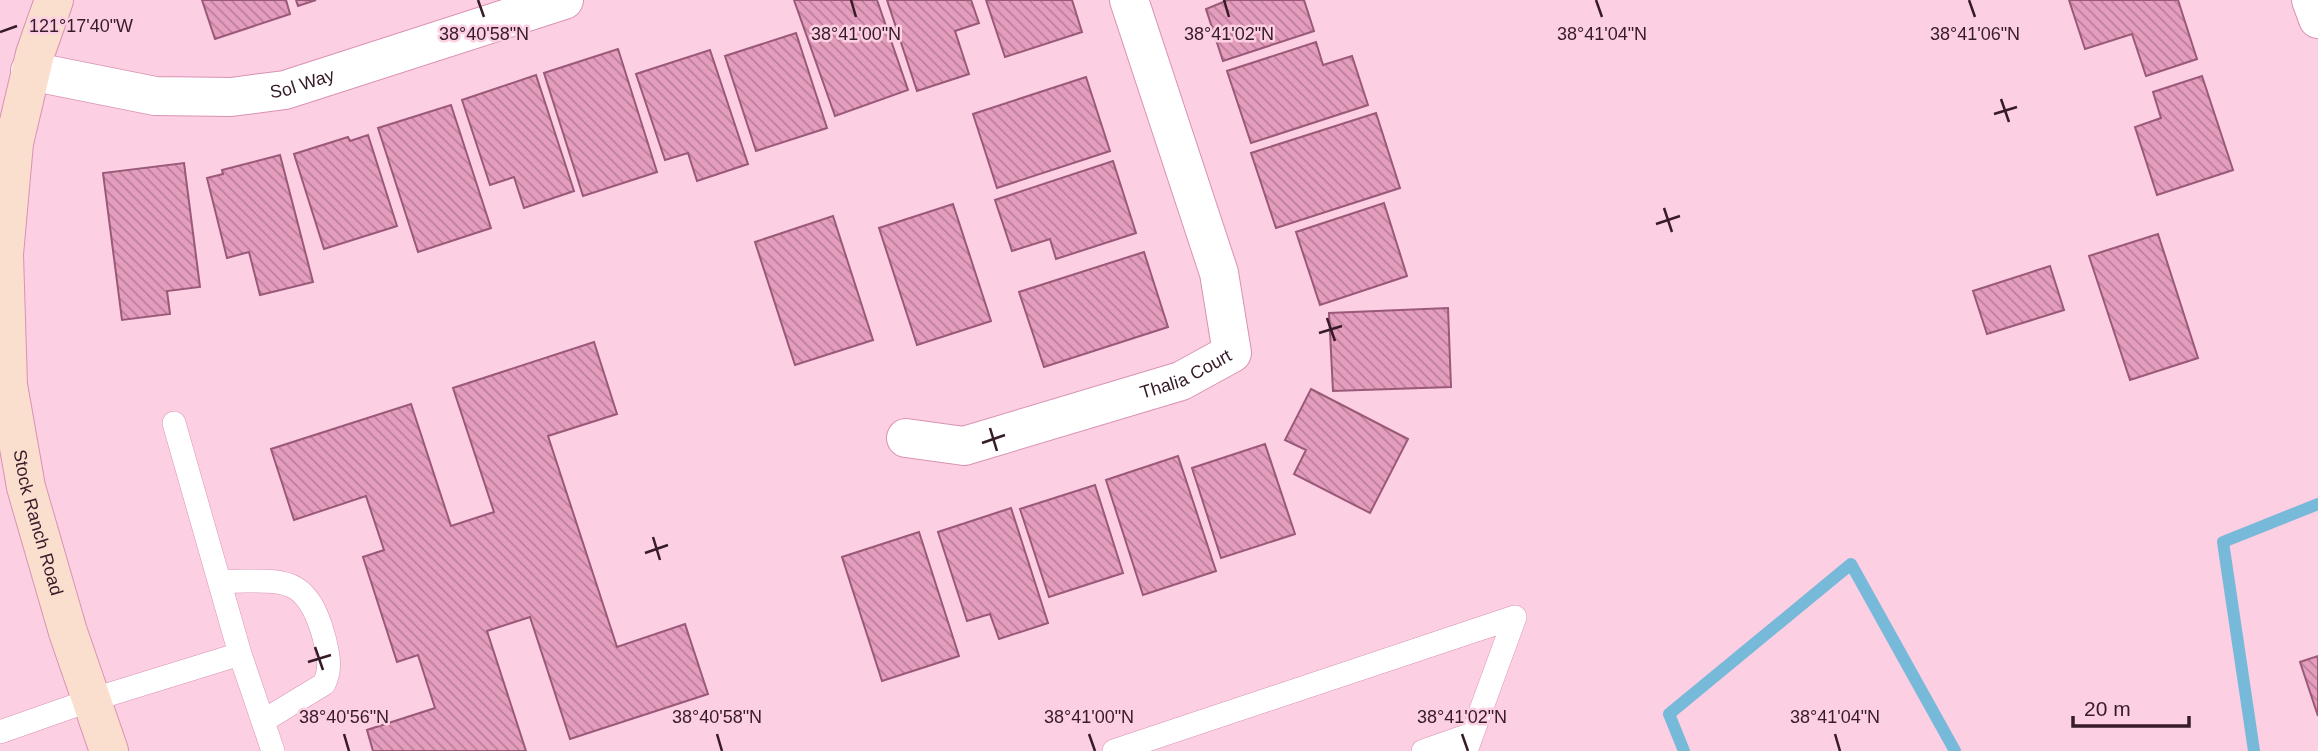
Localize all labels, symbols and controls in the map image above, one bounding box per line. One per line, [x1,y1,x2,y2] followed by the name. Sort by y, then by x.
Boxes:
[29,16,133,36] text: 121°17'40"W
[439,24,529,44] text: 38°40'58"N
[811,24,901,44] text: 38°41'00"N
[1184,24,1274,44] text: 38°41'02"N
[1557,24,1647,44] text: 38°41'04"N
[1930,24,2020,44] text: 38°41'06"N
[269,65,337,102] street label: Sol Way
[1138,345,1235,403] street label: Thalia Court
[10,448,67,598] street label: Stock Ranch Road
[2073,684,2188,728] scale bar
[2084,697,2131,720] text: 20 m
[299,707,389,727] text: 38°40'56"N
[672,707,762,727] text: 38°40'58"N
[1044,707,1134,727] text: 38°41'00"N
[1417,707,1507,727] text: 38°41'02"N
[1790,707,1880,727] text: 38°41'04"N

